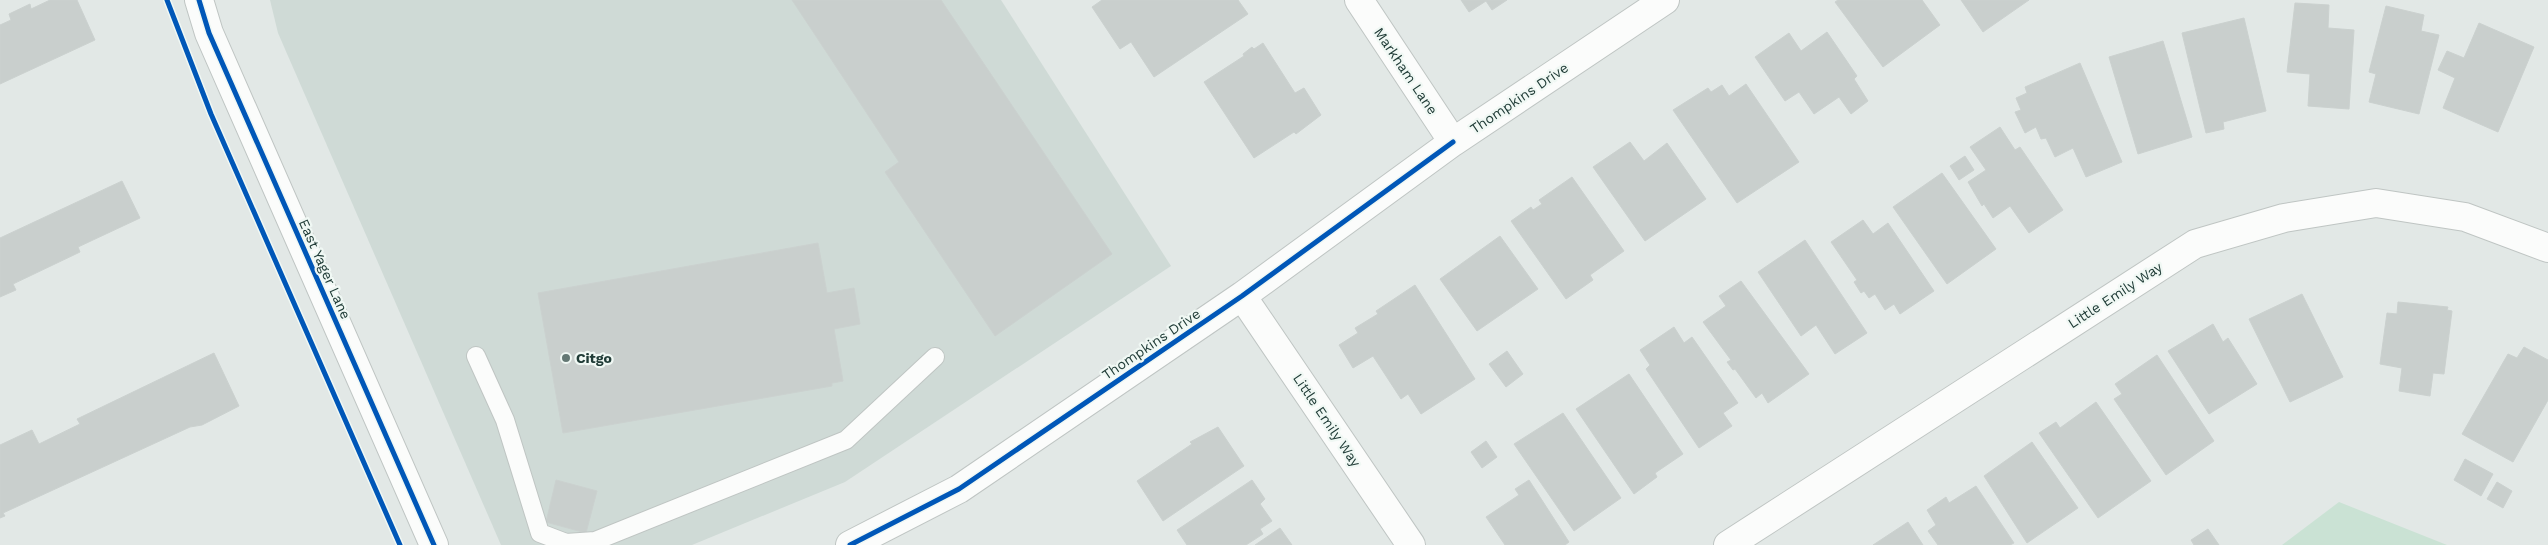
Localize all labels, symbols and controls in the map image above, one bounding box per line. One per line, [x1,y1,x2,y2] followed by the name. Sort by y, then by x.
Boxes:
[1371,25,1441,117] street label: Markham Lane
[1467,59,1571,137] street label: Thompkins Drive
[296,217,354,321] street label: East Yager Lane
[2065,258,2166,331] street label: Little Emily Way
[1099,305,1203,383] street label: Thompkins Drive
[576,350,612,366] place label: Citgo
[560,352,572,364] marker: Citgo
[1290,370,1365,470] street label: Little Emily Way

